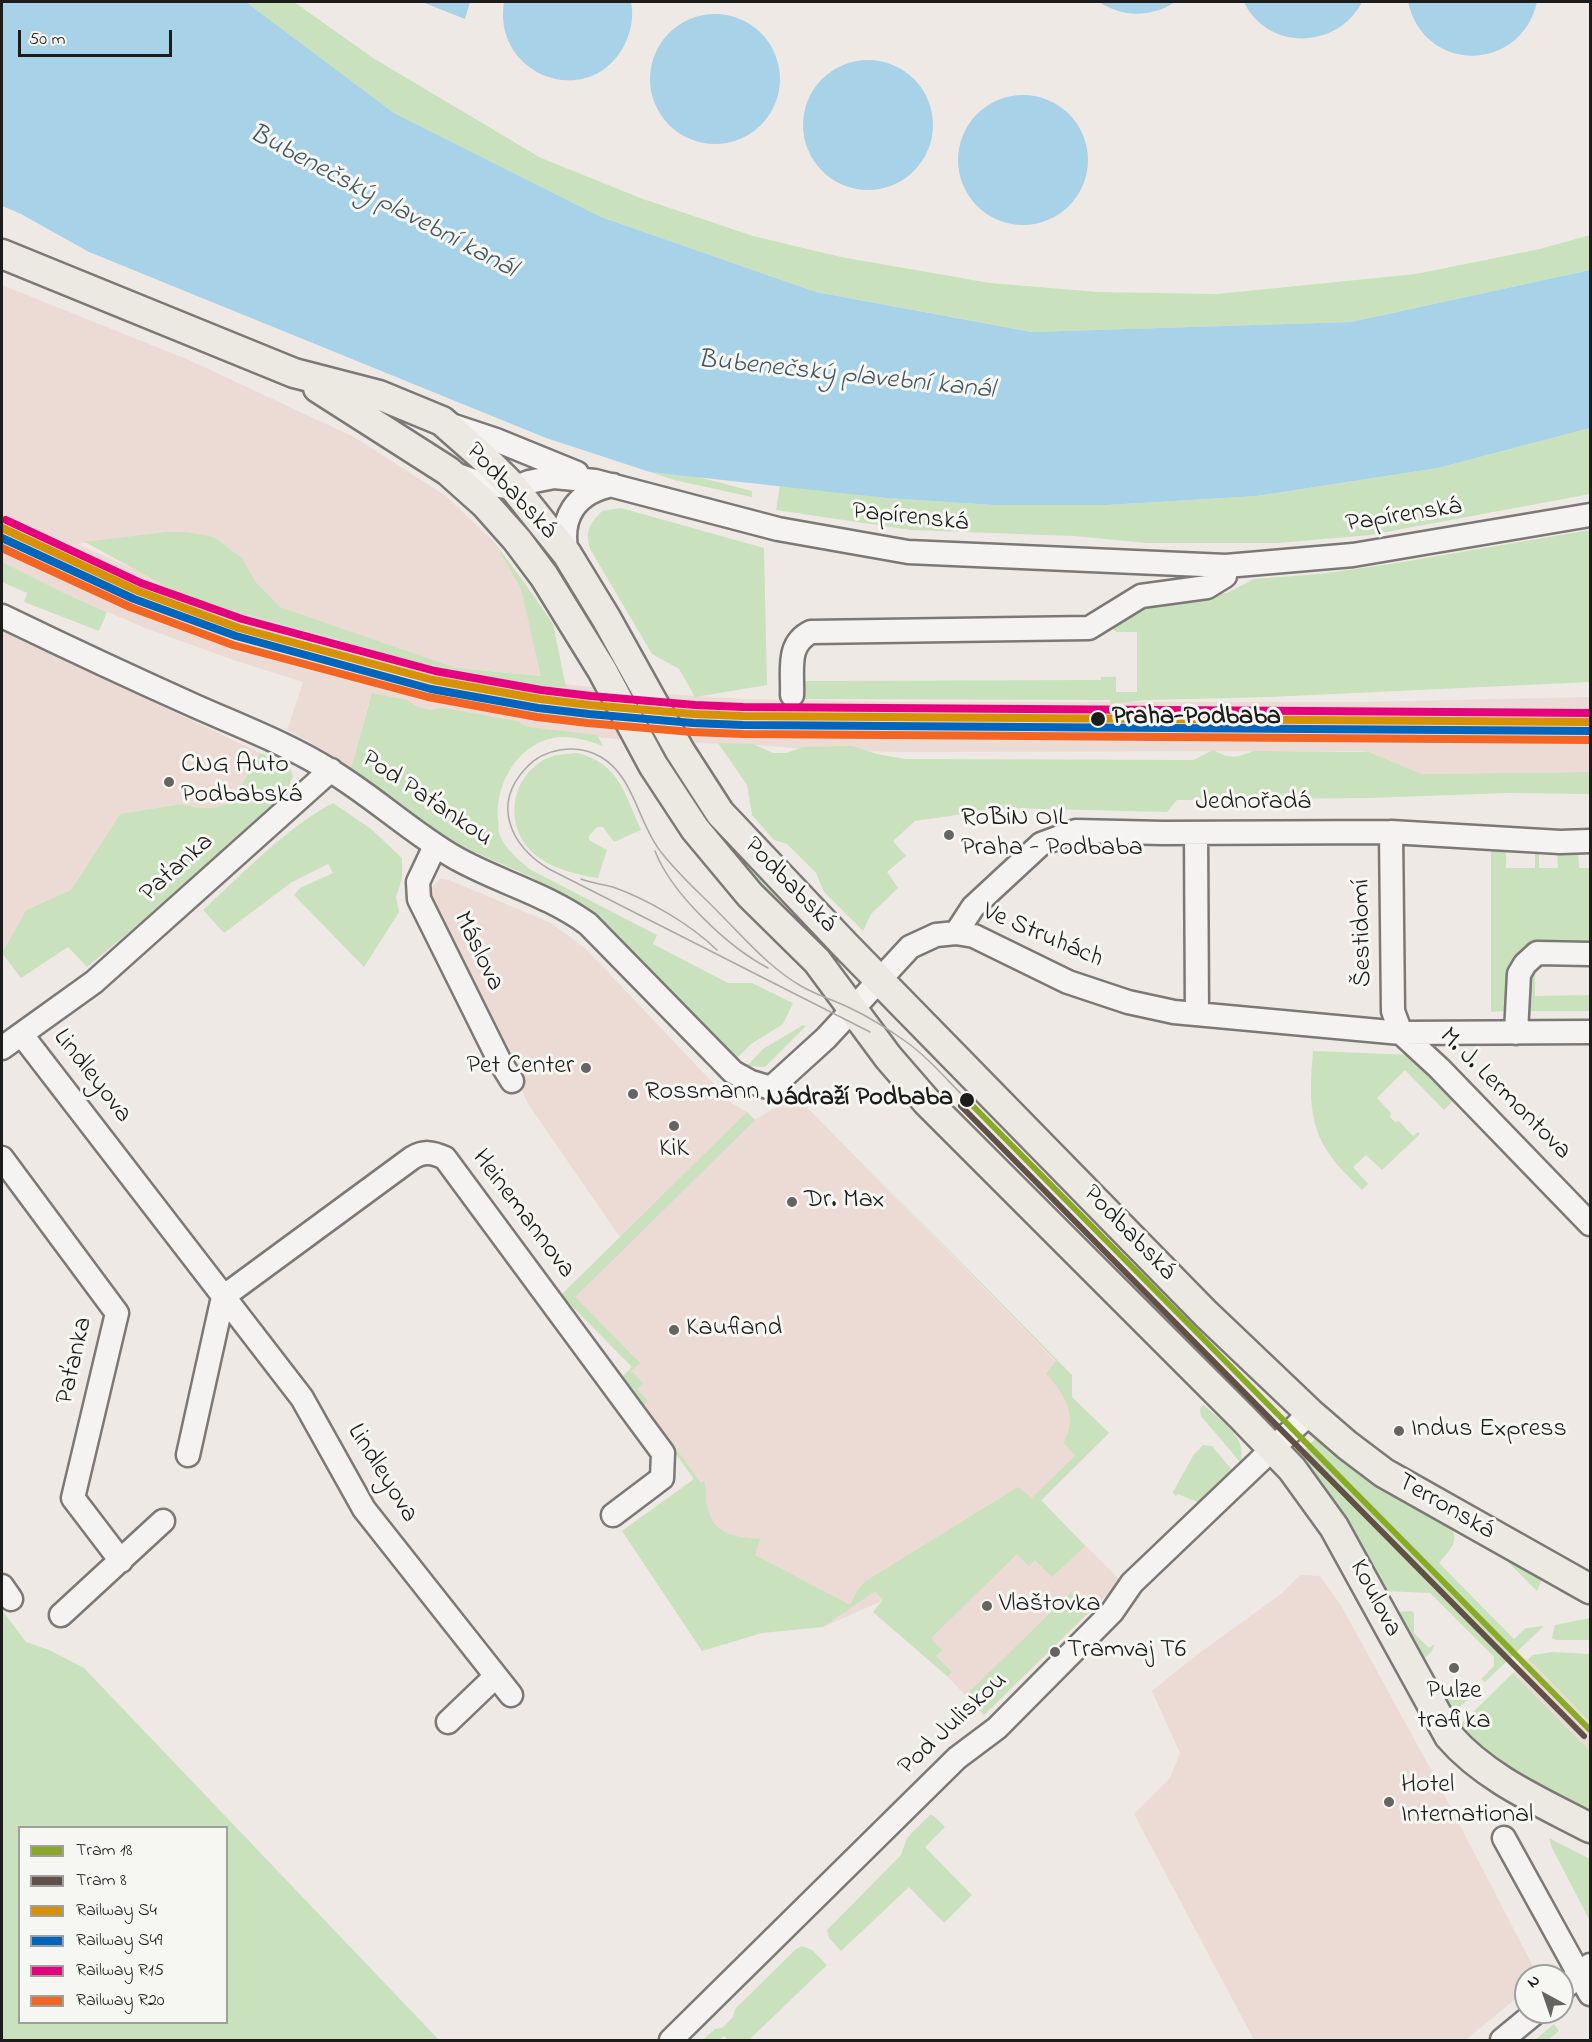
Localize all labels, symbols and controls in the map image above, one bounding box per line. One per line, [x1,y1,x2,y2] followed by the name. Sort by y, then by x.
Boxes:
[21,18,176,56] scale bar
[29,27,66,53] text: 50 m
[243,119,521,287] water label: Bubenečský plavební kanál
[696,345,996,409] water label: Bubenečský plavební kanál
[457,437,563,547] street label: Podbabská
[1344,492,1464,542] street label: Papírenská
[850,497,970,541] street label: Papírenská
[1112,703,1281,735] place label: Praha-Podbaba
[1089,710,1107,728] marker: Praha-Podbaba
[355,745,497,855] street label: Pod Paťankou
[181,751,302,812] place label: CNG Auto Podbabská
[162,775,176,789] marker: CNG Auto Podbabská
[1195,788,1311,820] street label: Jednořadá
[961,804,1143,866] place label: RoBiN OIL Praha - Podbaba
[135,828,221,910] street label: Paťanka
[942,828,956,842] marker: RoBiN OIL Praha - Podbaba
[736,832,842,940] street label: Podbabská
[1347,879,1381,987] street label: Šestidomí
[977,898,1107,976] street label: Ve Struhách
[445,907,509,997] street label: Máslova
[1431,1022,1577,1168] street label: M. J. Lermontova
[45,1024,137,1130] street label: Lindleyova
[466,1052,574,1084] place label: Pet Center
[579,1061,593,1075] marker: Pet Center
[645,1078,759,1110] place label: Rossmann
[766,1084,953,1116] place label: Nádraží Podbaba
[626,1087,640,1101] marker: Rossmann
[958,1091,976,1109] marker: Nádraží Podbaba
[667,1119,681,1133] marker: KiK
[659,1135,689,1167] place label: KiK
[463,1144,581,1286] street label: Heinemannova
[1075,1180,1181,1288] street label: Podbabská
[804,1186,884,1218] place label: Dr. Max
[785,1195,799,1209] marker: Dr. Max
[51,1314,101,1408] street label: Paťanka
[686,1314,782,1346] place label: Kaufland
[667,1323,681,1337] marker: Kaufland
[1411,1415,1567,1447] place label: Indus Express
[338,1419,424,1529] street label: Lindleyova
[1392,1424,1406,1438] marker: Indus Express
[1391,1468,1499,1548] street label: Terronská
[1341,1555,1407,1643] street label: Koulova
[999,1590,1101,1622] place label: Vlaštovka
[980,1599,994,1613] marker: Vlaštovka
[1067,1636,1186,1668] place label: Tramvaj T6
[1048,1645,1062,1659] marker: Tramvaj T6
[1447,1661,1461,1675] marker: Pulze trafika
[893,1667,1015,1783] street label: Pod Juliskou
[1417,1677,1491,1738] place label: Pulze trafika
[1401,1771,1533,1832] place label: Hotel International
[1382,1795,1396,1809] marker: Hotel International
[18,1826,228,2024] legend
[76,1838,133,1864] text: Tram 18
[76,1868,127,1894] text: Tram 8
[76,1898,157,1924] text: Railway S4
[76,1928,162,1954] text: Railway S49
[76,1958,164,1984] text: Railway R15
[1514,1964,1574,2024] north arrow
[1522,1969,1546,1994] text: N
[76,1988,165,2014] text: Railway R20

